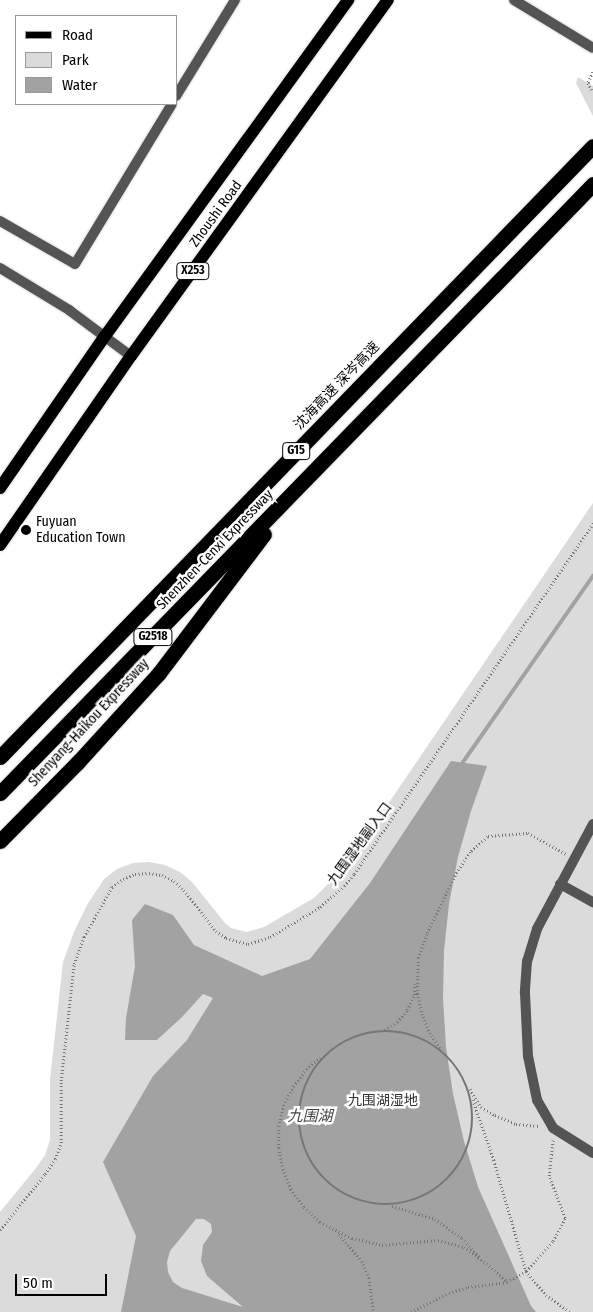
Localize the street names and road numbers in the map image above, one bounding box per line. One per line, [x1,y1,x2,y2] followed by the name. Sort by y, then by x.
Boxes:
[186,178,246,250] street label: Zhoushi Road
[176,262,210,280] road number: X253
[291,339,383,433] street label: 沈海高速 深岑高速
[281,442,311,461] road number: G15
[153,487,277,613] street label: Shenzhen-Cenxi Expressway
[133,628,173,646] road number: G2518
[25,656,153,790] street label: Shenyang-Haikou Expressway
[324,799,396,889] street label: 九围湿地副入口

